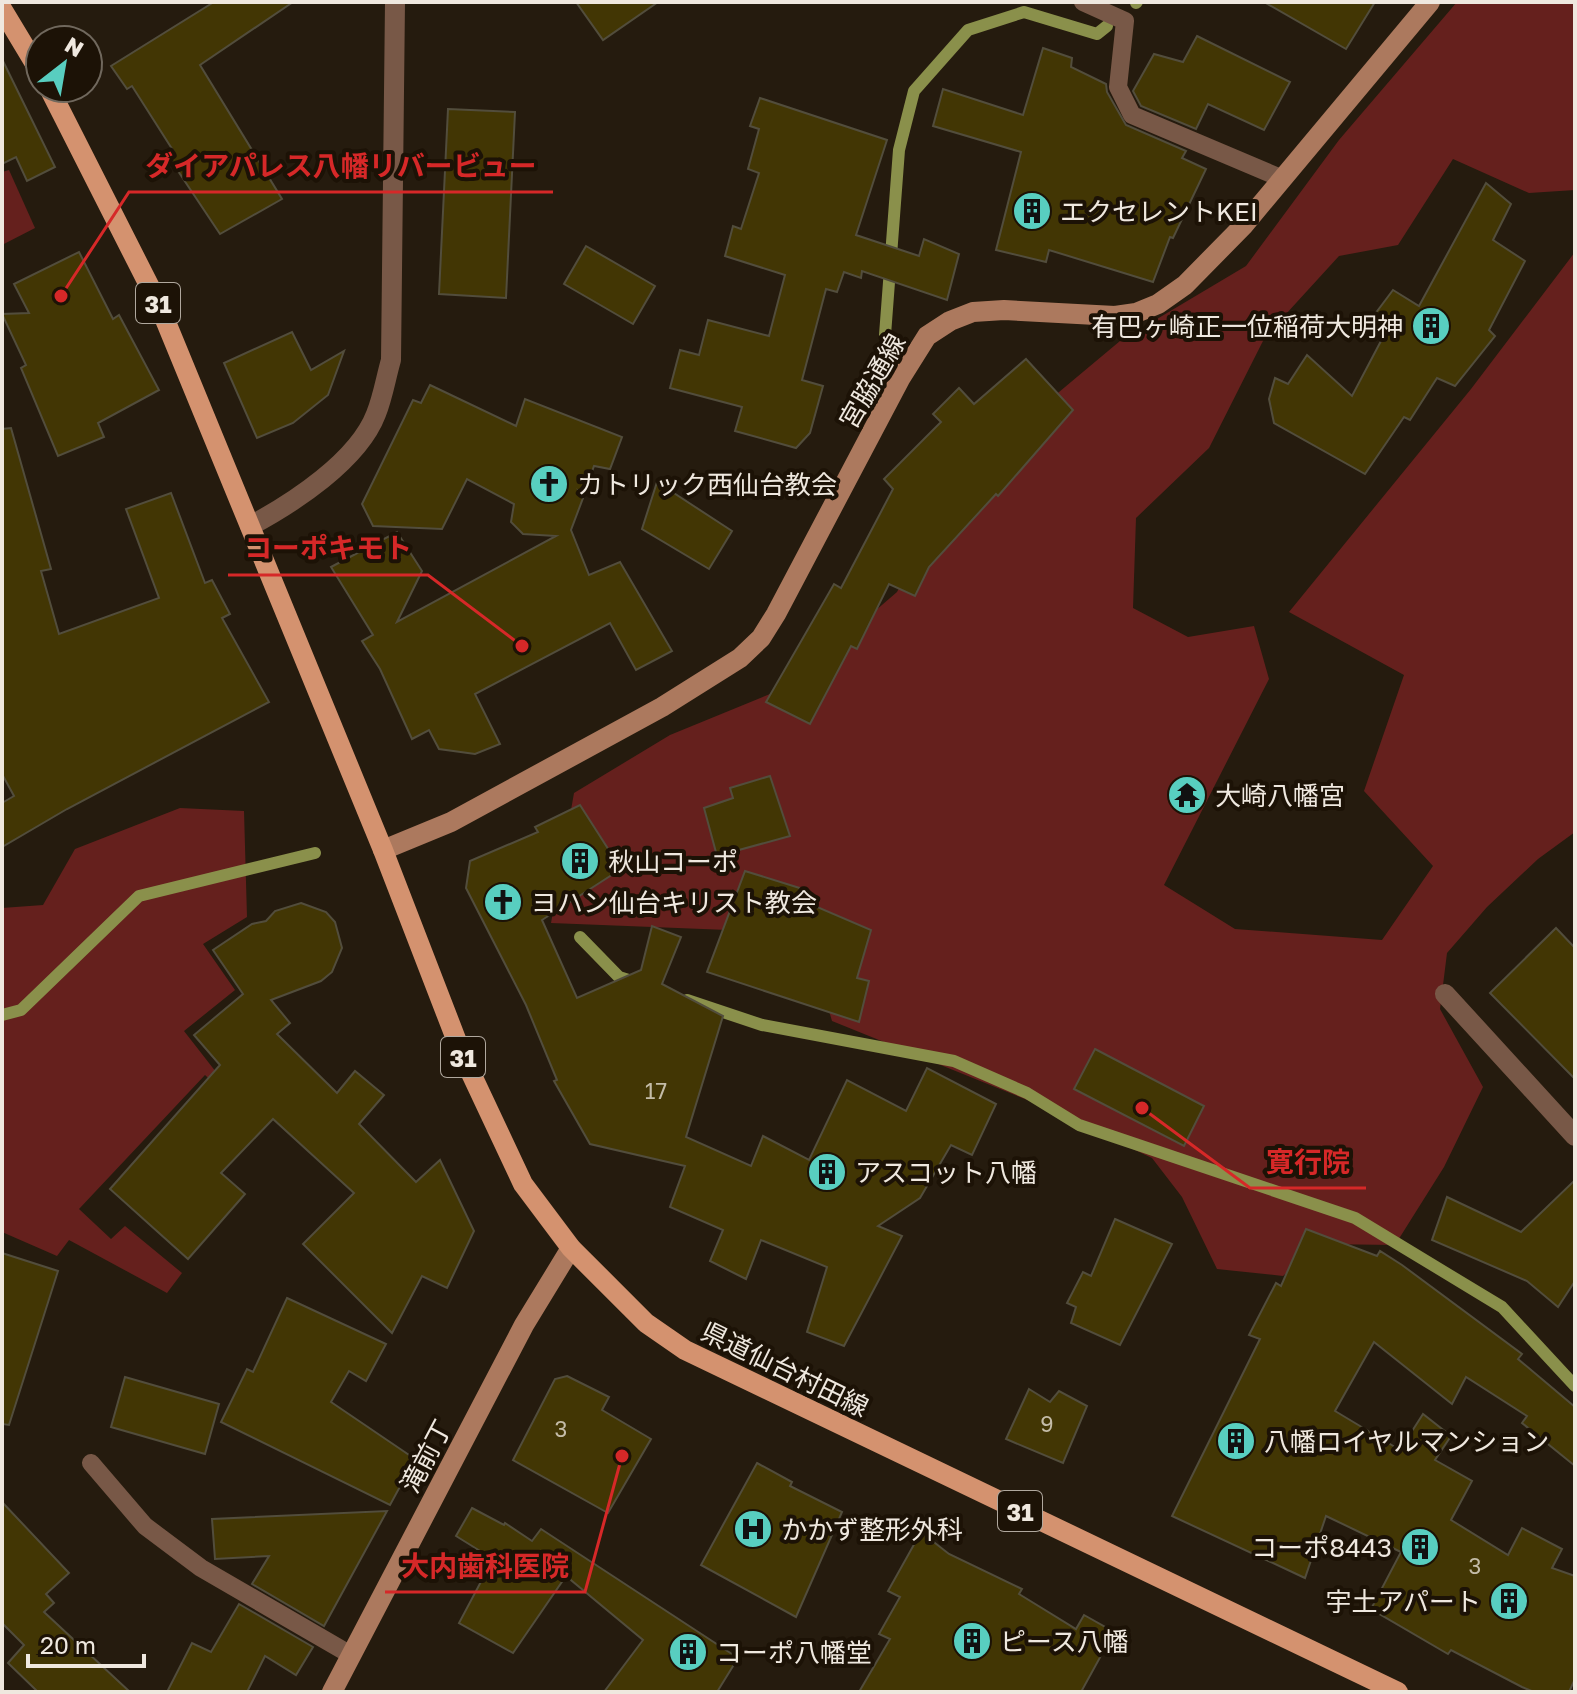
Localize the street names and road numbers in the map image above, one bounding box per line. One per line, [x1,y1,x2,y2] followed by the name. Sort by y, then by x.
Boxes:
[136,283,180,323] road number: 31
[833,328,911,434] street label: 宮脇通線
[441,1037,485,1077] road number: 31
[696,1315,874,1423] street label: 県道仙台村田線
[394,1414,458,1498] street label: 滝前丁
[998,1491,1042,1531] road number: 31

